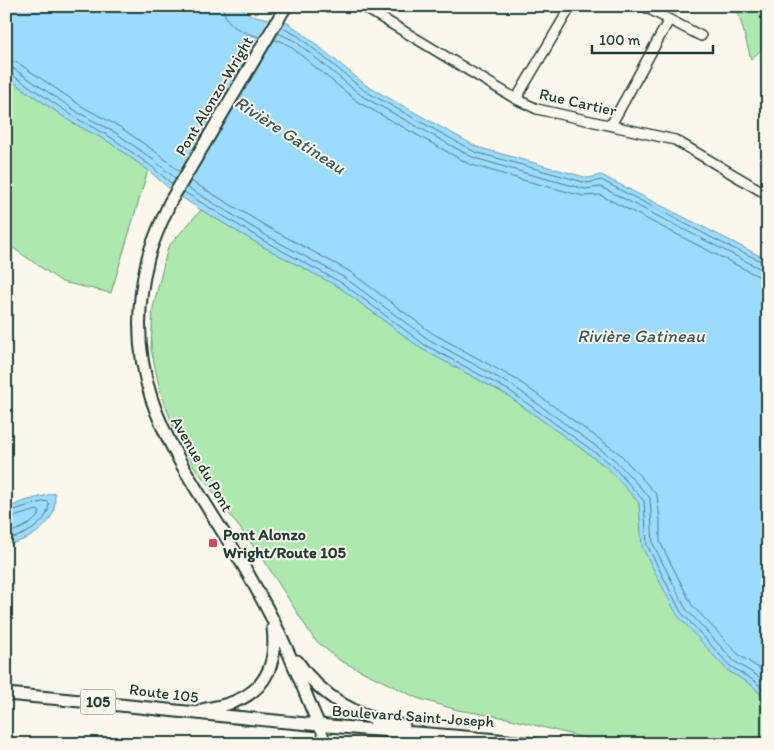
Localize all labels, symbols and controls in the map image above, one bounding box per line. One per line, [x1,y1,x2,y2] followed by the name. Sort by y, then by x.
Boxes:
[592,22,713,54] scale bar
[599,31,641,49] text: 100 m
[171,33,257,159] street label: Pont Alonzo-Wright
[538,84,619,120] street label: Rue Cartier
[230,91,350,179] water label: Rivière Gatineau
[577,325,705,347] water label: Rivière Gatineau
[167,413,237,515] street label: Avenue du Pont
[223,525,347,563] place label: Pont Alonzo Wright/Route 105
[207,537,219,549] marker: Pont Alonzo Wright/Route 105
[128,679,200,707] street label: Route 105
[80,690,116,714] road number: 105
[331,701,495,731] street label: Boulevard Saint-Joseph

